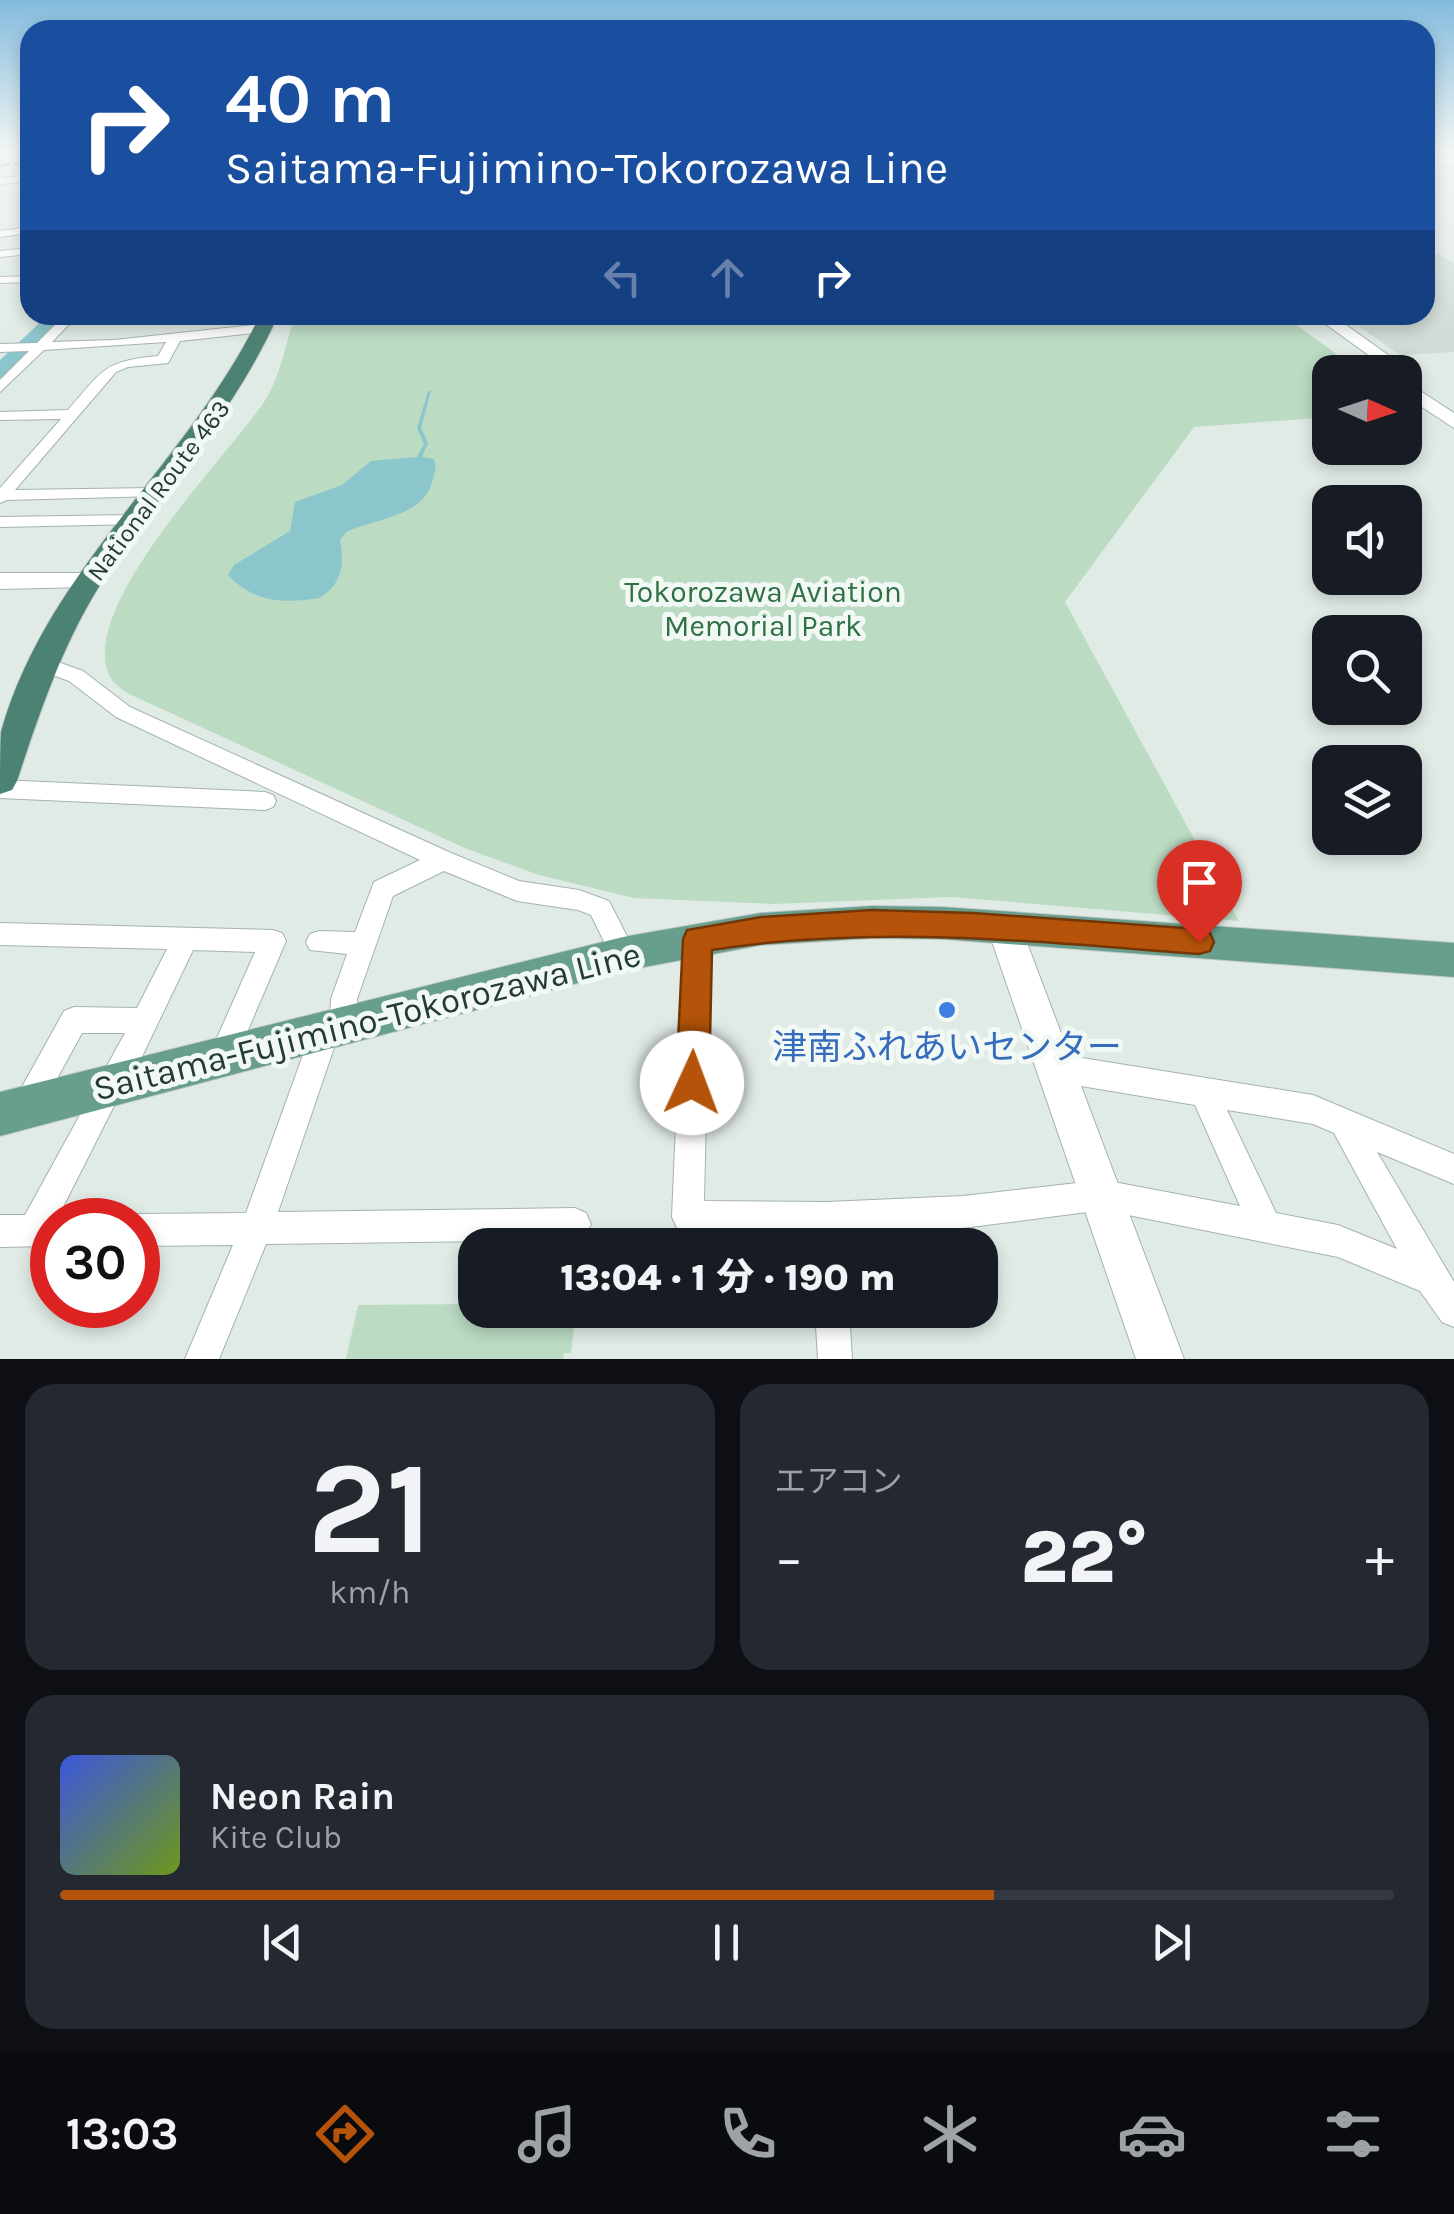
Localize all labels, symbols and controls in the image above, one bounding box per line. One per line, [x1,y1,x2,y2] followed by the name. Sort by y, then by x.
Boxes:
[225,58,395,140] text: 40 m
[60,60,190,190] icon: right
[225,142,948,194] text: Saitama-Fujimino-Tokorozawa Line
[595,250,650,305] icon: left
[700,250,755,305] icon: ahead
[805,250,860,305] icon: right
[1312,355,1422,465] north arrow
[1312,355,1422,855] map controls
[81,394,236,586] street label: National Route 463
[1312,485,1422,595] button: sound
[624,574,902,644] park label: Tokorozawa Aviation Memorial Park
[1312,615,1422,725] button: search
[1312,745,1422,855] button: layers
[1157,840,1242,943] pin
[1172,855,1227,910] icon: arrive
[89,934,645,1109] street label: Saitama-Fujimino-Tokorozawa Line
[936,999,958,1021] marker: 津南ふれあいセンター
[772,1027,1122,1068] place label: 津南ふれあいセンター
[640,1031,744,1135] position arrow
[30,1198,160,1328] speed limit sign: 30
[560,1255,896,1300] text: 13:04 · 1 分 · 190 m
[307,1433,432,1585] text: 21
[775,1463,903,1500] text: エアコン
[1020,1513,1148,1601] text: 22°
[775,1526,803,1590] text: −
[1365,1526,1394,1590] text: +
[329,1574,410,1611] text: km/h
[210,1774,395,1819] text: Neon Rain
[210,1819,342,1856] text: Kite Club
[255,1915,310,1970] icon: previous
[699,1915,754,1970] icon: pause
[1144,1915,1199,1970] icon: next
[310,2099,380,2169] icon: directions
[512,2099,582,2169] icon: music
[713,2099,783,2169] icon: phone
[915,2099,985,2169] icon: climate
[1117,2099,1187,2169] icon: car
[1318,2099,1388,2169] icon: filters
[66,2108,178,2160] text: 13:03

